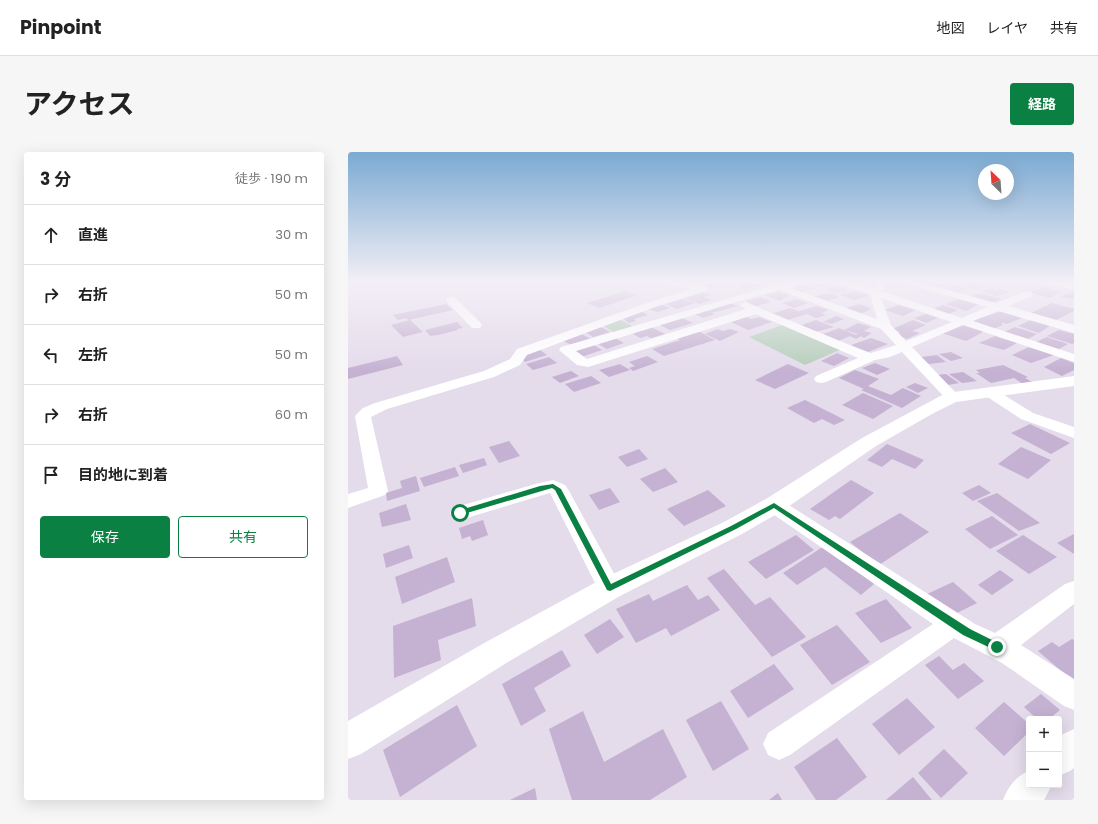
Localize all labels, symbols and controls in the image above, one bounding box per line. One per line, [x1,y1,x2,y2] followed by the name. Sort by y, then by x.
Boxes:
[20,14,101,41] text: Pinpoint
[936,18,964,38] text: 地図
[986,18,1028,38] text: レイヤ
[1050,18,1078,38] text: 共有
[1010,83,1074,125] button: 経路
[24,85,135,124] text: アクセス
[978,164,1014,200] north arrow
[40,167,71,191] text: 3 分
[235,169,308,188] text: 徒歩 · 190 m
[40,224,62,246] icon: ahead
[78,224,108,245] text: 直進
[275,225,308,244] text: 30 m
[40,284,62,306] icon: right
[78,284,108,305] text: 右折
[275,285,308,304] text: 50 m
[40,344,62,366] icon: left
[78,344,108,365] text: 左折
[275,345,308,364] text: 50 m
[40,404,62,426] icon: right
[78,404,108,425] text: 右折
[275,405,308,424] text: 60 m
[40,464,62,486] icon: arrive
[78,464,168,485] text: 目的地に到着
[451,504,469,522] route start
[40,516,170,558] button: 保存
[178,516,308,558] button: 共有
[988,638,1006,656] route end
[1026,716,1062,788] map controls
[1026,716,1062,752] button: +
[1026,752,1062,788] button: −

